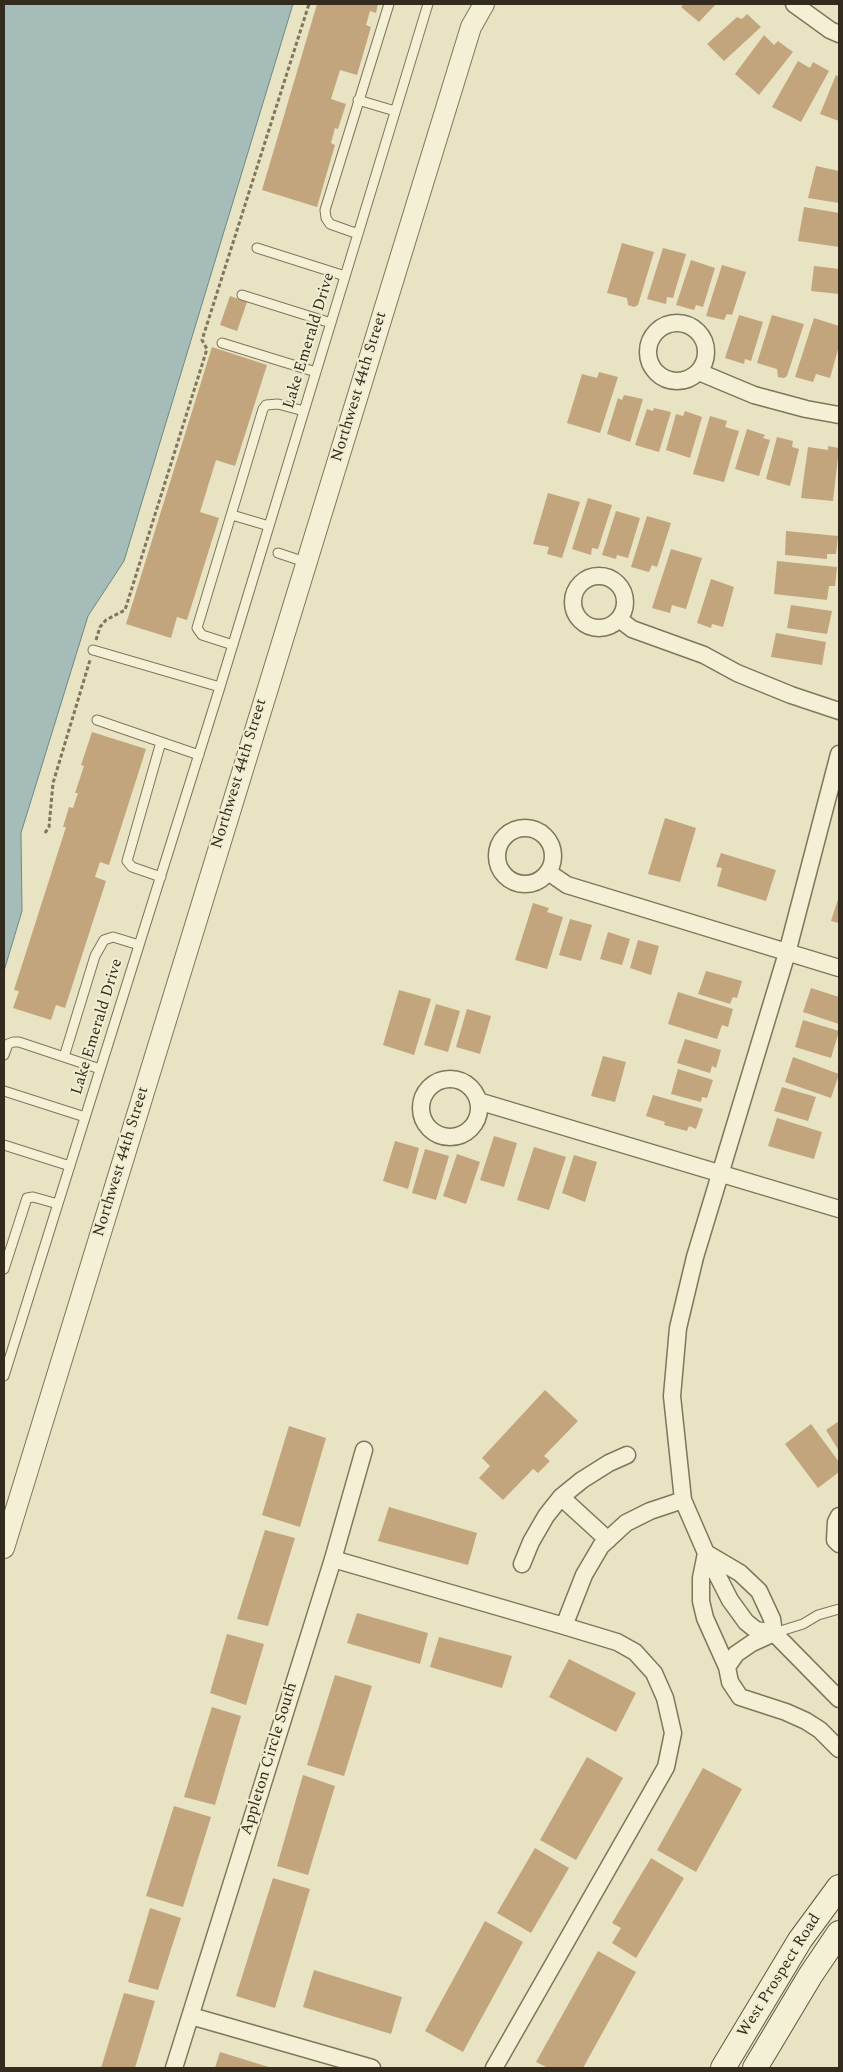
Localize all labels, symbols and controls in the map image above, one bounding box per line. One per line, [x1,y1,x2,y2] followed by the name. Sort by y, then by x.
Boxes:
[280,271,340,411] street label: Lake Emerald Drive
[328,310,392,464] street label: Northwest 44th Street
[208,697,272,851] street label: Northwest 44th Street
[68,957,128,1097] street label: Lake Emerald Drive
[90,1085,154,1239] street label: Northwest 44th Street
[238,1680,302,1838] street label: Appleton Circle South
[734,1911,826,2041] street label: West Prospect Road

